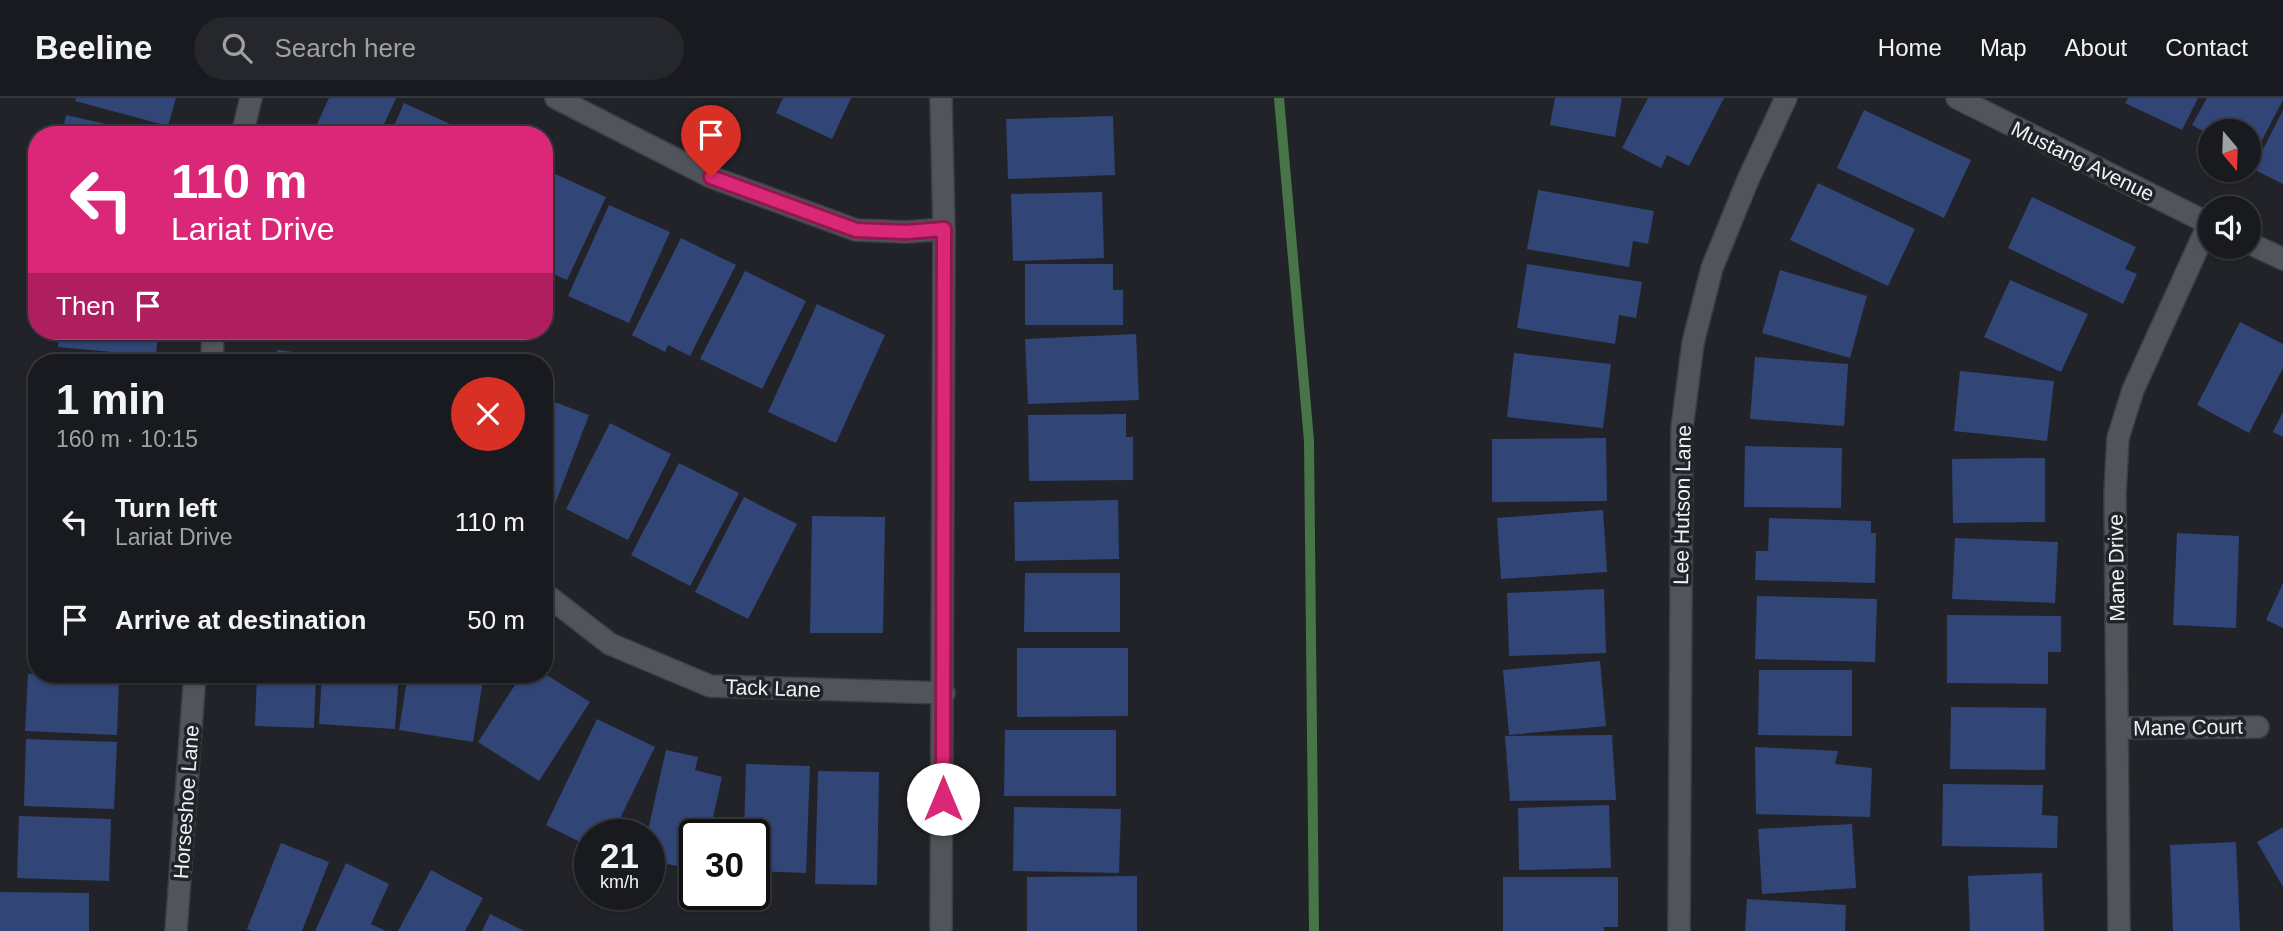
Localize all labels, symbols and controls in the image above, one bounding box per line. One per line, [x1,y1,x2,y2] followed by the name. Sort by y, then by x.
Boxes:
[194,17,684,80] search box
[35,29,152,66] text: Beeline
[218,29,256,67] icon: search
[274,33,416,63] text: Search here
[1878,34,1942,61] text: Home
[1980,34,2027,61] text: Map
[2065,34,2127,61] text: About
[2165,34,2248,61] text: Contact
[681,105,741,177] pin
[692,116,730,154] icon: arrive
[2008,116,2158,206] street label: Mustang Avenue
[2198,119,2261,182] north arrow
[2198,119,2261,259] map controls
[56,154,147,245] icon: left
[171,154,307,208] text: 110 m
[2198,196,2261,259] button: sound
[171,211,335,247] text: Lariat Drive
[129,287,167,325] icon: arrive
[56,291,115,321] text: Then
[56,376,166,423] text: 1 min
[451,377,525,451] button: close
[1669,425,1695,585] street label: Lee Hutson Lane
[56,426,198,452] text: 160 m · 10:15
[115,493,217,523] text: Turn left
[56,503,94,541] icon: left
[455,507,525,537] text: 110 m
[2104,514,2128,622] street label: Mane Drive
[115,524,233,550] text: Lariat Drive
[56,601,94,639] icon: arrive
[115,605,366,635] text: Arrive at destination
[467,605,525,635] text: 50 m
[725,675,821,701] street label: Tack Lane
[2133,715,2243,739] street label: Mane Court
[169,724,203,880] street label: Horseshoe Lane
[906,762,980,836] position arrow
[679,819,770,910] speed limit sign: 30
[600,836,639,875] text: 21
[600,872,639,892] text: km/h

